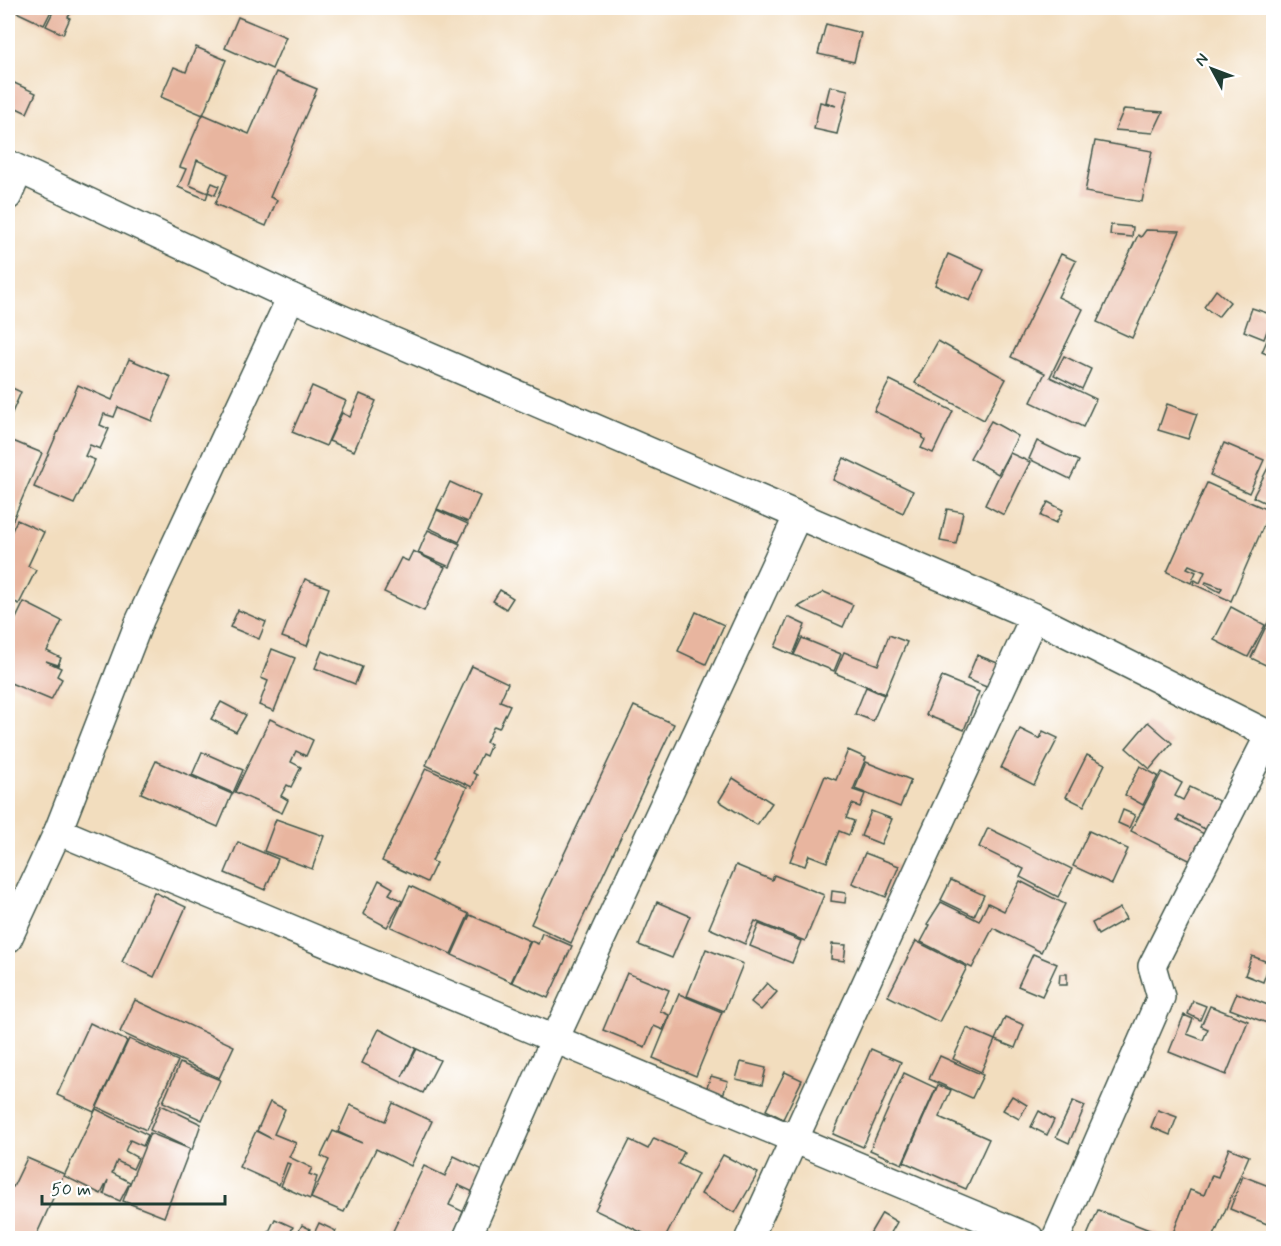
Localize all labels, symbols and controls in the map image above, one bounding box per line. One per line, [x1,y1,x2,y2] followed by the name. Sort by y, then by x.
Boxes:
[1182,39,1242,99] north arrow
[1190,49,1213,71] text: N
[42,1168,225,1206] scale bar
[51,1178,91,1202] text: 50 m

